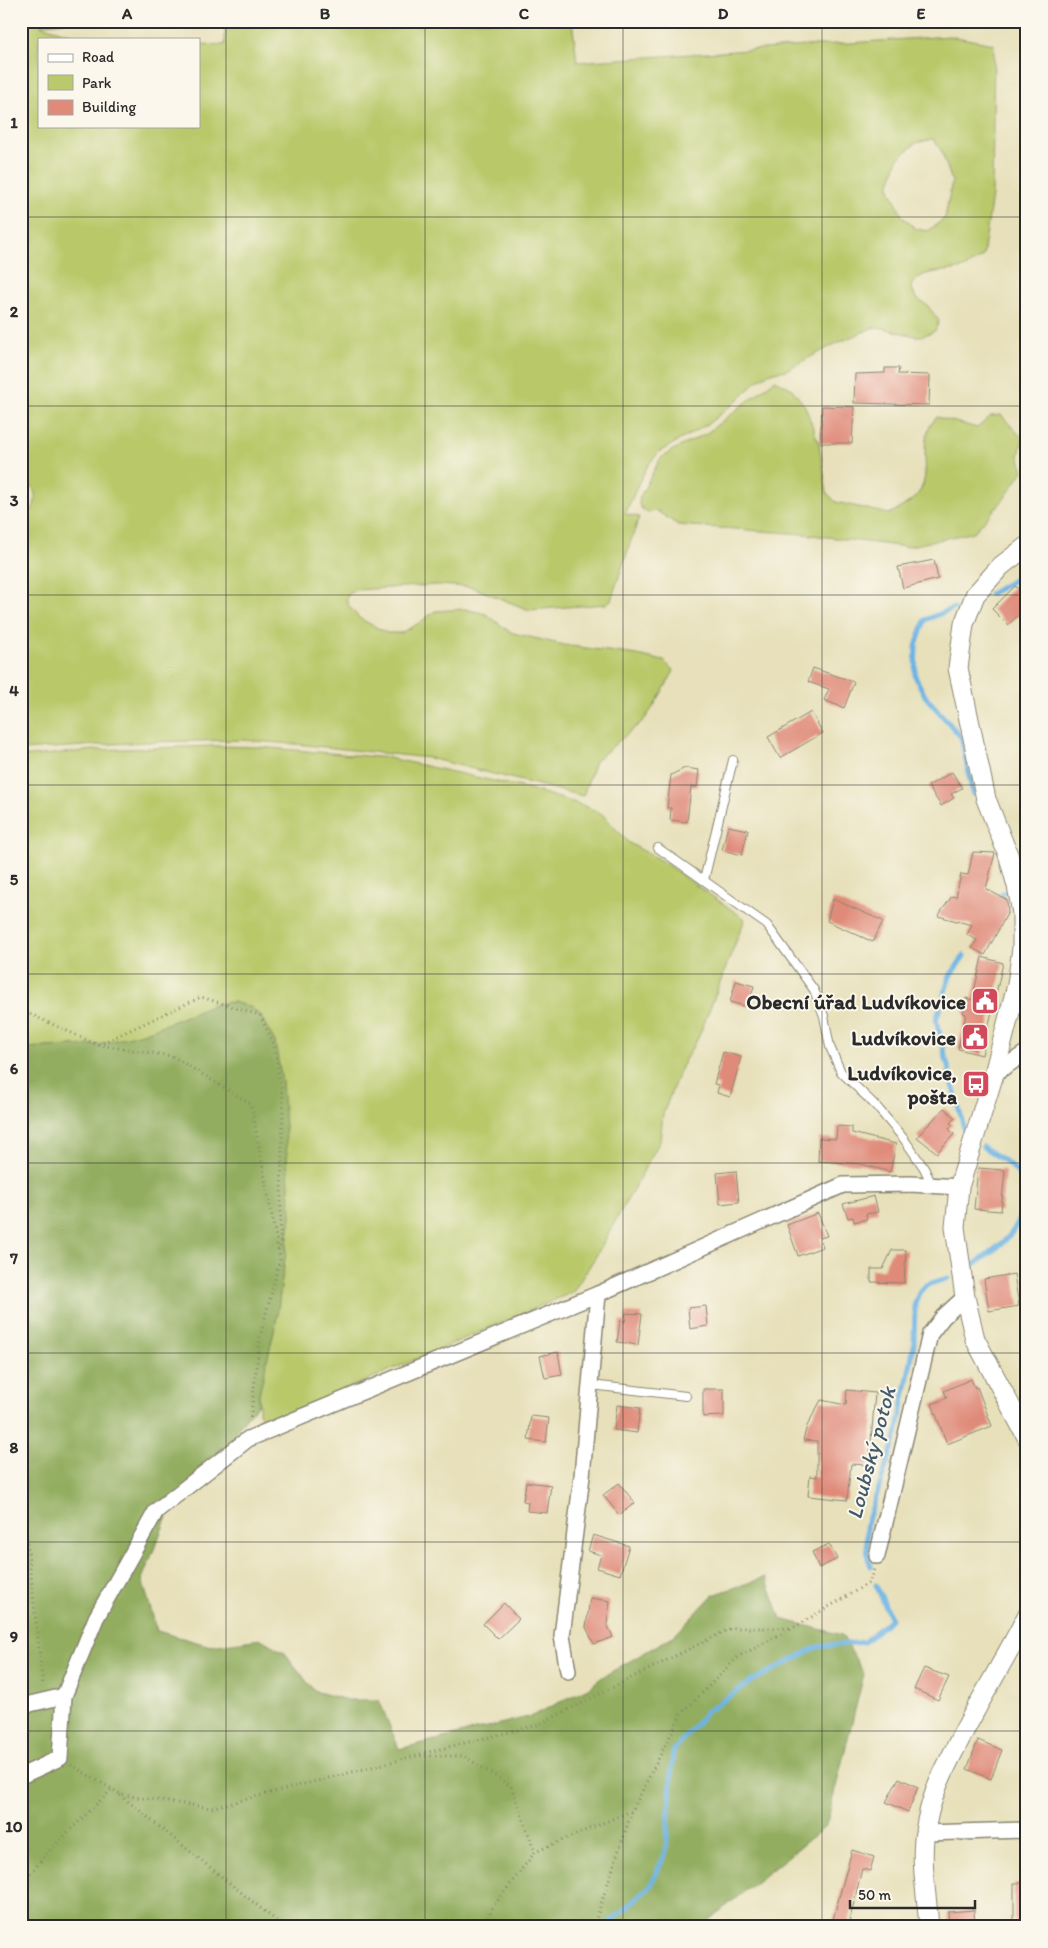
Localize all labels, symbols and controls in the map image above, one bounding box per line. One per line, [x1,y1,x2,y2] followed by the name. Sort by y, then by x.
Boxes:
[121,4,133,23] text: A
[320,4,331,23] text: B
[519,4,530,23] text: C
[718,4,729,23] text: D
[917,4,926,23] text: E
[38,38,200,128] legend
[82,48,115,66] text: Road
[82,74,112,92] text: Park
[82,98,136,116] text: Building
[10,113,18,132] text: 1
[10,302,19,321] text: 2
[10,491,19,510] text: 3
[9,681,19,700] text: 4
[10,870,19,889] text: 5
[970,986,1000,1016] public building icon: Obecní úřad Ludvíkovice
[746,989,966,1014] place label: Obecní úřad Ludvíkovice
[960,1022,990,1052] public building icon: Ludvíkovice
[851,1025,956,1050] place label: Ludvíkovice
[10,1059,19,1078] text: 6
[847,1060,958,1110] place label: Ludvíkovice, pošta
[961,1069,991,1099] bus stop icon: Ludvíkovice, pošta
[9,1249,18,1268] text: 7
[840,1382,902,1522] water label: Loubský potok
[10,1438,19,1457] text: 8
[10,1627,18,1646] text: 9
[5,1817,23,1836] text: 10
[850,1878,976,1910] scale bar
[858,1886,891,1904] text: 50 m

